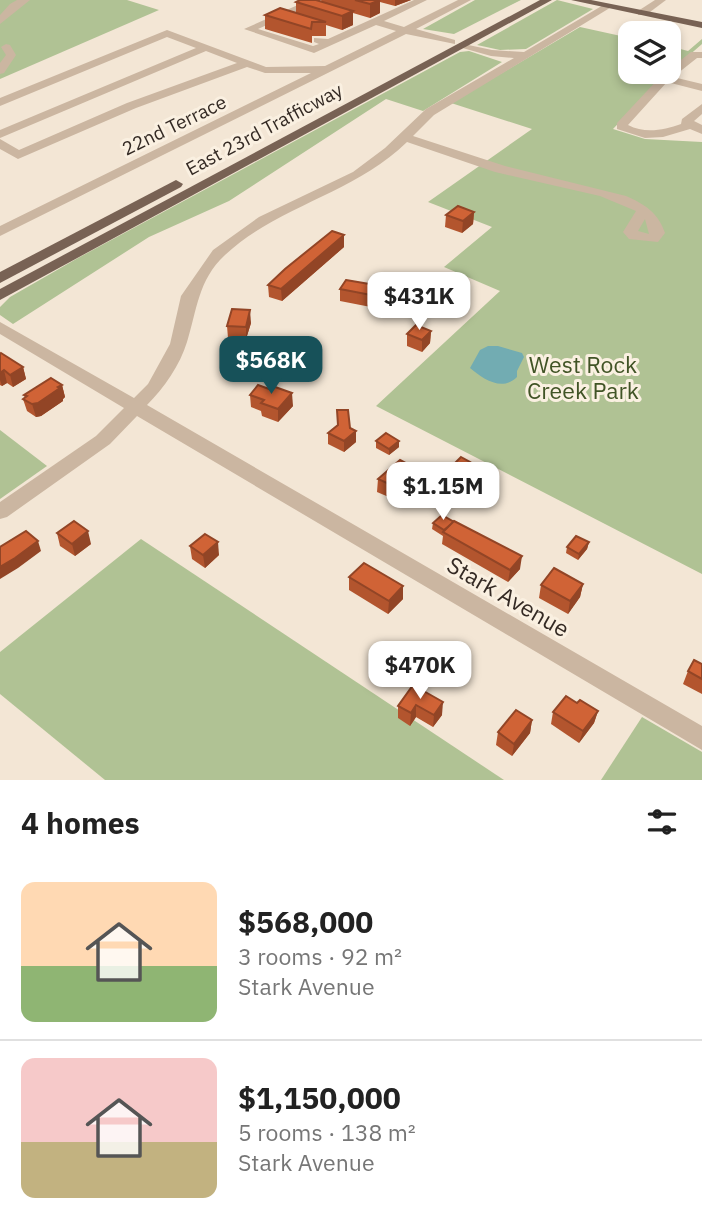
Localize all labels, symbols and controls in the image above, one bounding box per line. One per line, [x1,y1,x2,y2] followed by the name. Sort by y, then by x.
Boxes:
[618,21,681,84] map controls
[618,21,681,84] button: layers
[181,77,347,180] street label: East 23rd Trafficway
[118,89,230,161] street label: 22nd Terrace
[370,272,468,332] pin: $431K
[383,280,455,310] text: $431K
[222,336,320,396] pin: $568K
[235,344,307,374] text: $568K
[527,349,639,405] park label: West Rock Creek Park
[386,462,500,522] pin: $1.15M
[402,470,484,500] text: $1.15M
[442,549,575,643] street label: Stark Avenue
[371,642,469,701] pin: $470K
[384,649,456,679] text: $470K
[21,803,140,842] text: 4 homes
[643,803,681,841] icon: filters
[238,902,373,941] text: $568,000
[77,910,161,994] icon: home
[238,941,402,971] text: 3 rooms · 92 m²
[238,971,375,1001] text: Stark Avenue
[238,1078,401,1117] text: $1,150,000
[77,1086,161,1170] icon: home
[238,1117,416,1147] text: 5 rooms · 138 m²
[238,1147,375,1177] text: Stark Avenue

